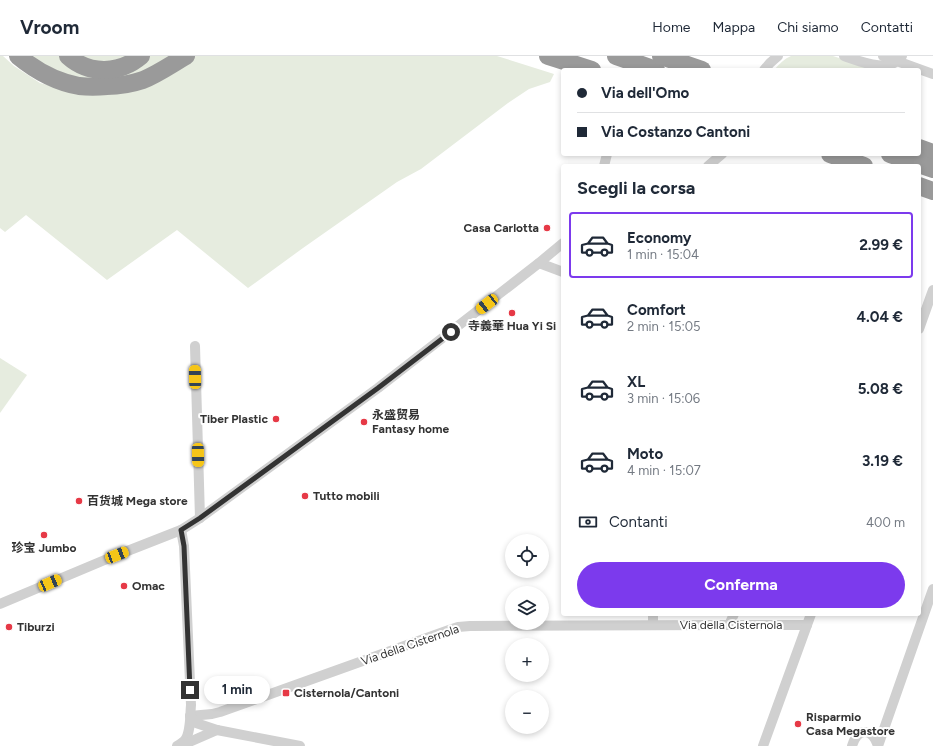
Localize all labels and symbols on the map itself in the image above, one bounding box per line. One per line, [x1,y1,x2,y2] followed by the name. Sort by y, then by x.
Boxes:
[464,221,539,235] place label: Casa Carlotta
[542,223,552,233] marker: Casa Carlotta
[474,292,500,316] car
[507,308,517,318] marker: 寺義華 Hua Yi Si
[468,319,556,333] place label: 寺義華 Hua Yi Si
[442,323,460,341] route start
[189,365,201,389] car
[372,408,450,436] place label: 永盛贸易 Fantasy home
[200,412,268,426] place label: Tiber Plastic
[271,414,281,424] marker: Tiber Plastic
[359,417,369,427] marker: 永盛贸易 Fantasy home
[192,443,204,467] car
[313,489,380,503] place label: Tutto mobili
[300,491,310,501] marker: Tutto mobili
[87,494,188,508] place label: 百货城 Mega store
[74,496,84,506] marker: 百货城 Mega store
[39,530,49,540] marker: 珍宝 Jumbo
[12,541,76,555] place label: 珍宝 Jumbo
[104,545,130,565] car
[37,573,63,593] car
[132,579,165,593] place label: Omac
[119,581,129,591] marker: Omac
[680,618,782,632] street label: Via della Cisternola
[17,620,55,634] place label: Tiburzi
[4,622,14,632] marker: Tiburzi
[359,622,461,668] street label: Via della Cisternola
[204,676,270,704] callout: 1 min
[181,681,199,699] route end
[294,686,399,700] place label: Cisternola/Cantoni
[281,688,291,698] marker: Cisternola/Cantoni
[806,710,895,738] place label: Risparmio Casa Megastore
[793,719,803,729] marker: Risparmio Casa Megastore

